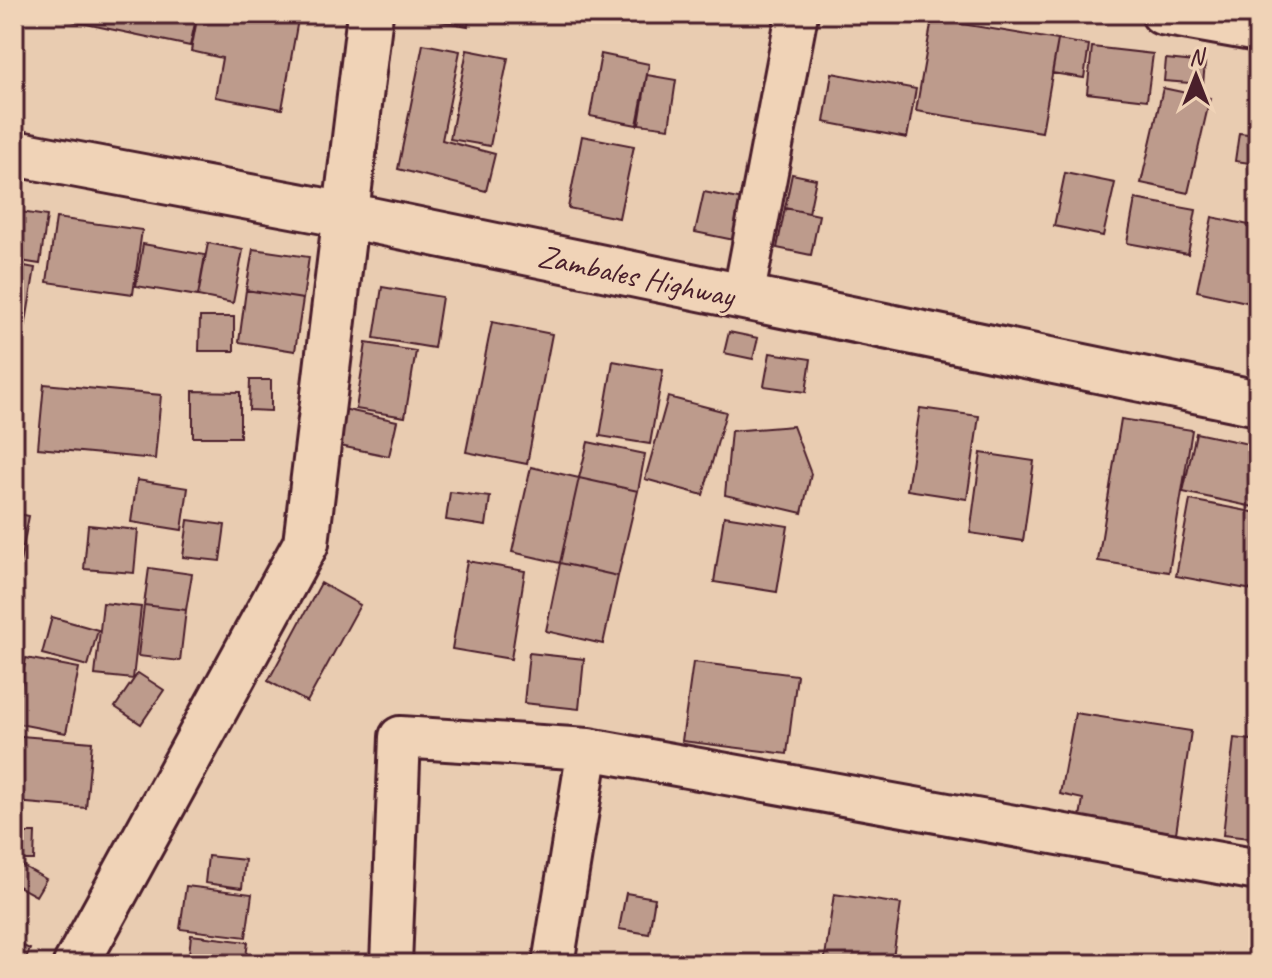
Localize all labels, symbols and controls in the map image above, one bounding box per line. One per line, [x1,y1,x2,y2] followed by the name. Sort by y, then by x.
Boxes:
[1156,36,1236,116] north arrow
[1189,43,1206,71] text: N
[534,235,740,317] street label: Zambales Highway

